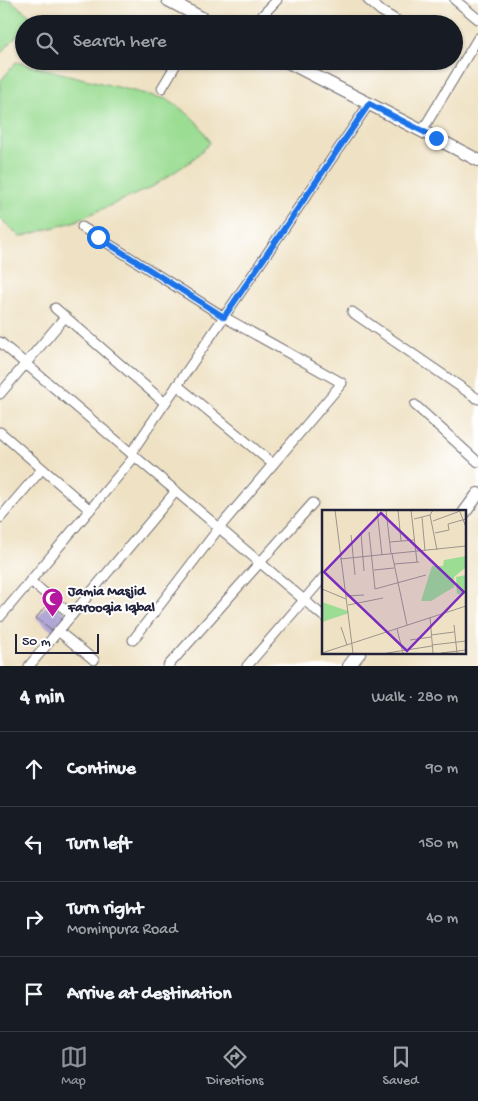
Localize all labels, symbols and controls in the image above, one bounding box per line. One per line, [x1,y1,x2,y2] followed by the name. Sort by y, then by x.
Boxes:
[15,15,463,70] search box
[33,29,61,57] icon: search
[73,31,167,54] text: Search here
[425,127,448,150] route end
[87,226,110,249] route start
[322,510,466,654] inset map
[67,584,155,617] place label: Jamia Masjid Farooqia Iqbal
[40,586,64,617] mosque icon: Jamia Masjid Farooqia Iqbal
[15,631,99,654] scale bar
[22,634,51,651] text: 50 m
[20,686,64,711] text: 4 min
[371,689,458,708] text: Walk · 280 m
[20,755,48,783] icon: ahead
[67,758,136,781] text: Continue
[426,760,458,779] text: 90 m
[20,830,48,858] icon: left
[67,833,131,856] text: Turn left
[419,835,458,854] text: 150 m
[67,898,143,921] text: Turn right
[20,905,48,933] icon: right
[426,910,458,929] text: 40 m
[67,921,178,940] text: Mominpura Road
[20,980,48,1008] icon: arrive
[67,983,231,1006] text: Arrive at destination
[60,1043,88,1090] tab: Map
[207,1043,264,1090] tab: Directions
[383,1043,418,1090] tab: Saved

